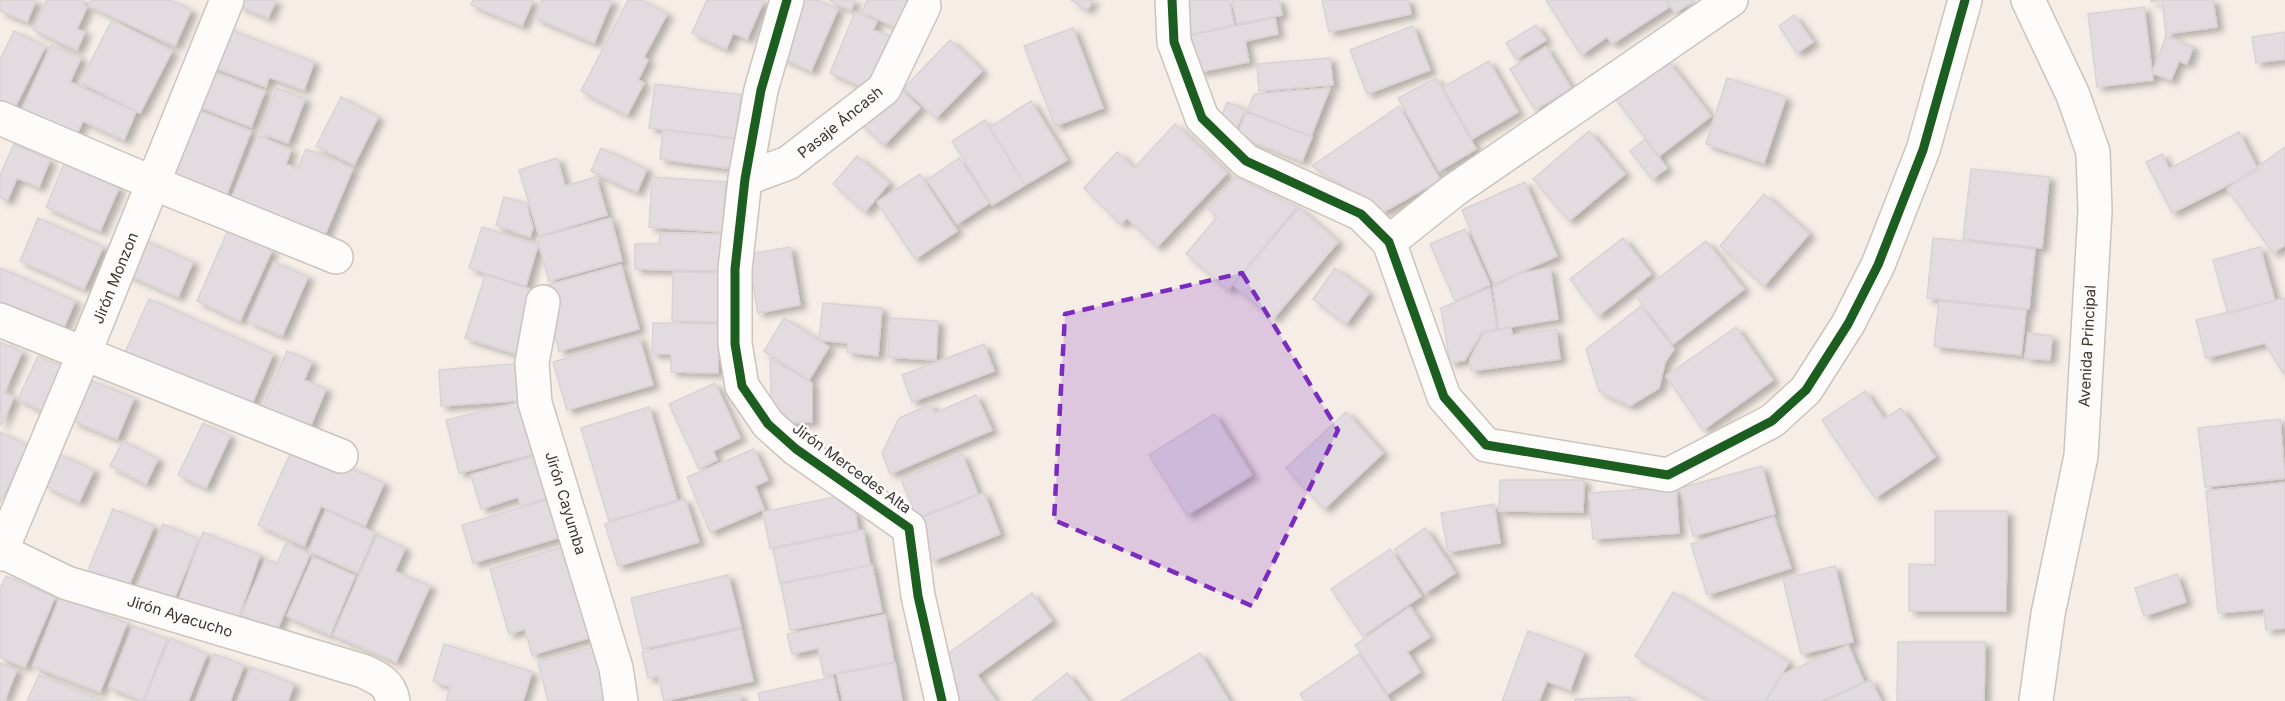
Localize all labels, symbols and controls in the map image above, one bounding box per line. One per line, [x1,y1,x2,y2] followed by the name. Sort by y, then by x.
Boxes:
[794,82,886,162] street label: Pasaje Áncash
[88,229,142,327] street label: Jirón Monzon
[2074,285,2100,407] street label: Avenida Principal
[789,418,915,518] street label: Jirón Mercedes Alta
[541,449,591,557] street label: Jirón Cayumba
[125,591,235,641] street label: Jirón Ayacucho

